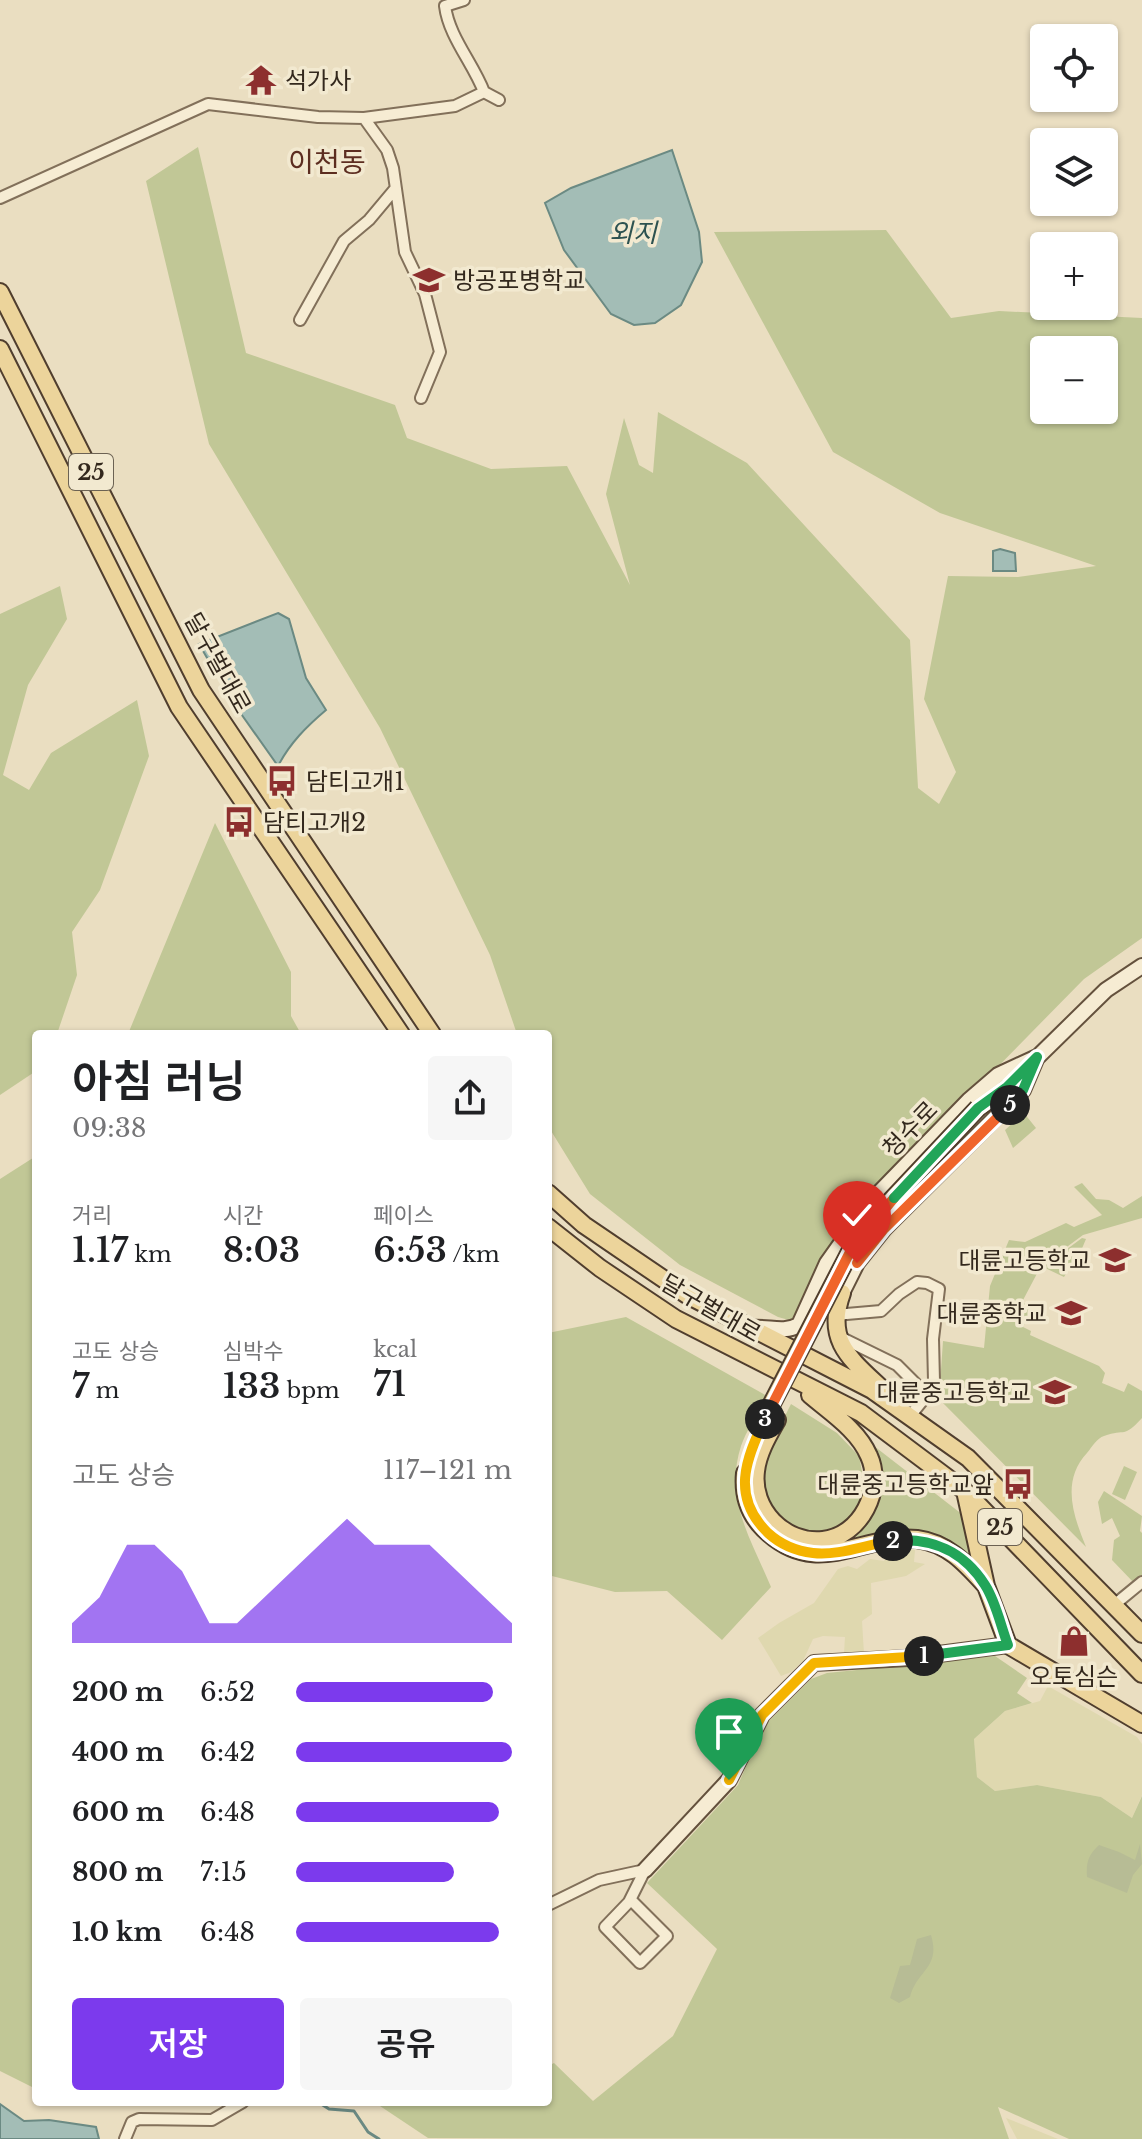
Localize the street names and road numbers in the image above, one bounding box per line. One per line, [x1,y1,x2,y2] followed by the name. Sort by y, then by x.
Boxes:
[69,454,113,490] road number: 25
[179,608,257,718] street label: 달구벌대로
[877,1095,943,1163] street label: 청수로
[656,1268,766,1348] street label: 달구벌대로
[978,1509,1022,1545] road number: 25

